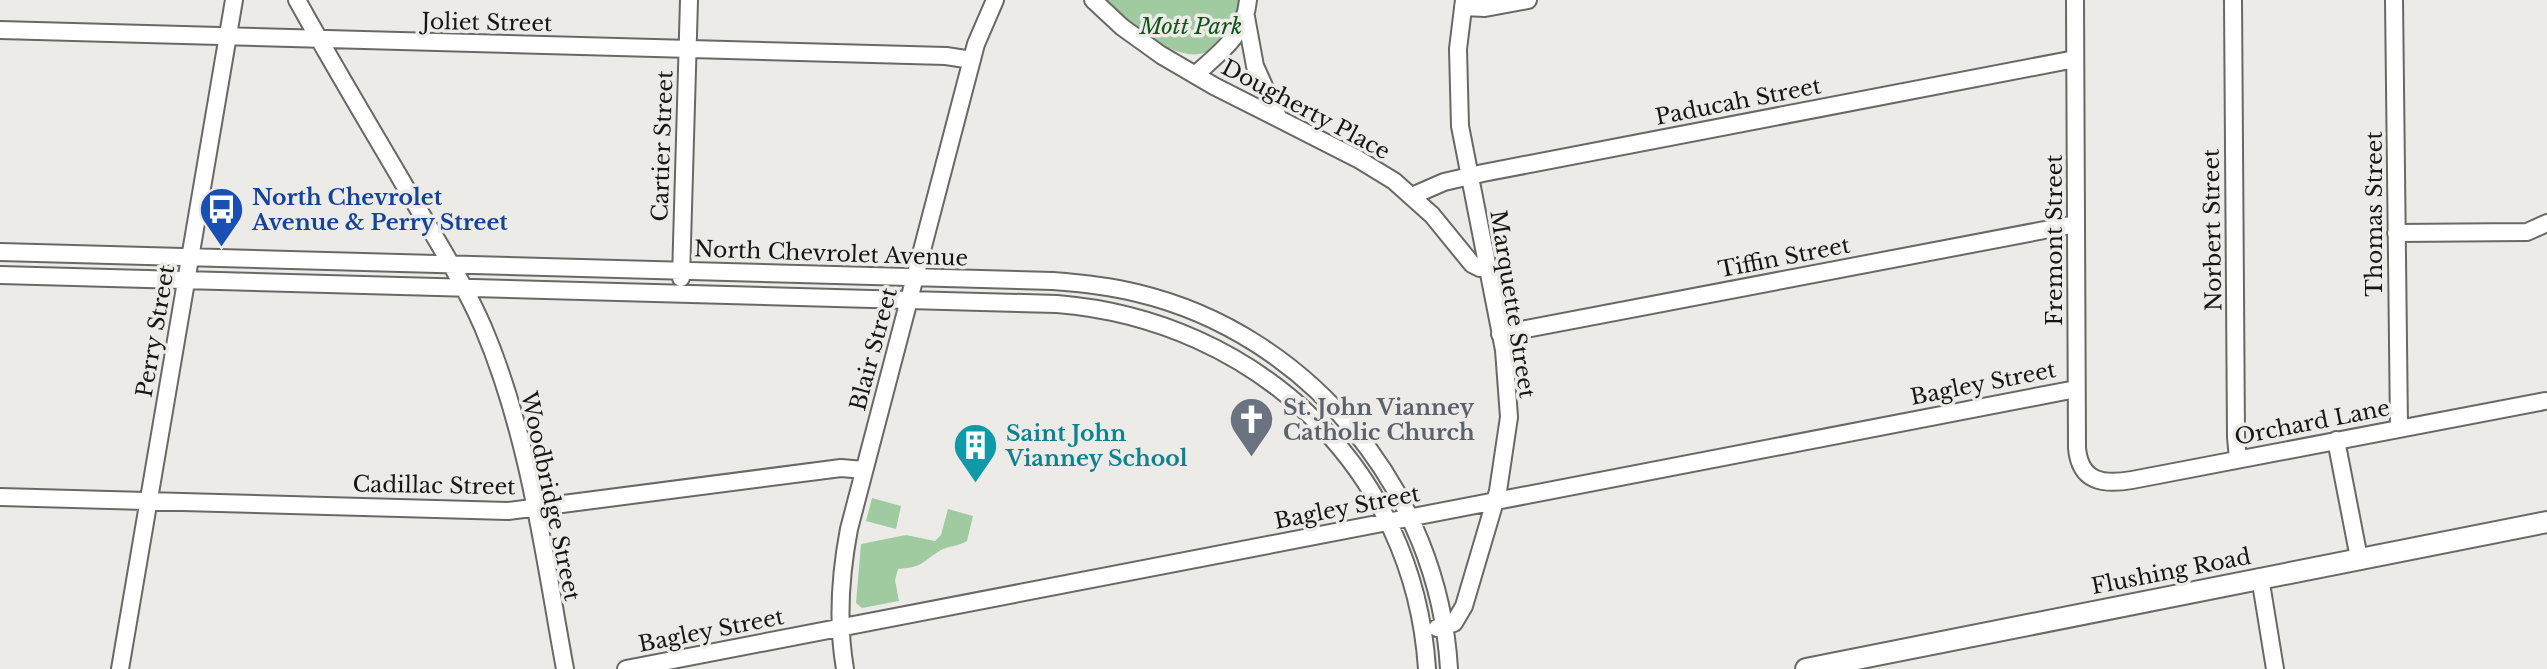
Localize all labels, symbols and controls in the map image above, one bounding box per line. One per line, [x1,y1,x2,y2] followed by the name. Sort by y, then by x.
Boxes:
[419,8,553,37] street label: Joliet Street
[1139,13,1242,40] park label: Mott Park
[1217,54,1395,165] street label: Dougherty Place
[646,69,679,222] street label: Cartier Street
[1653,72,1824,131] street label: Paducah Street
[2361,131,2388,297] street label: Thomas Street
[2198,148,2227,311] street label: Norbert Street
[2041,154,2068,326] street label: Fremont Street
[251,184,508,236] place label: North Chevrolet Avenue & Perry Street
[197,186,245,249] bus stop icon: North Chevrolet Avenue & Perry Street
[1484,208,1541,401] street label: Marquette Street
[1716,231,1853,283] street label: Tiffin Street
[693,235,969,272] street label: North Chevrolet Avenue
[131,262,181,399] street label: Perry Street
[844,284,903,414] street label: Blair Street
[1908,356,2059,411] street label: Bagley Street
[515,388,586,604] street label: Woodbridge Street
[1283,394,1475,446] place label: St. John Vianney Catholic Church
[2232,394,2392,451] street label: Orchard Lane
[1228,396,1276,459] church icon: St. John Vianney Catholic Church
[1005,420,1188,472] place label: Saint John Vianney School
[951,422,999,485] building icon: Saint John Vianney School
[352,471,516,500] street label: Cadillac Street
[1272,480,1423,535] street label: Bagley Street
[2089,543,2253,600] street label: Flushing Road
[636,603,787,658] street label: Bagley Street

